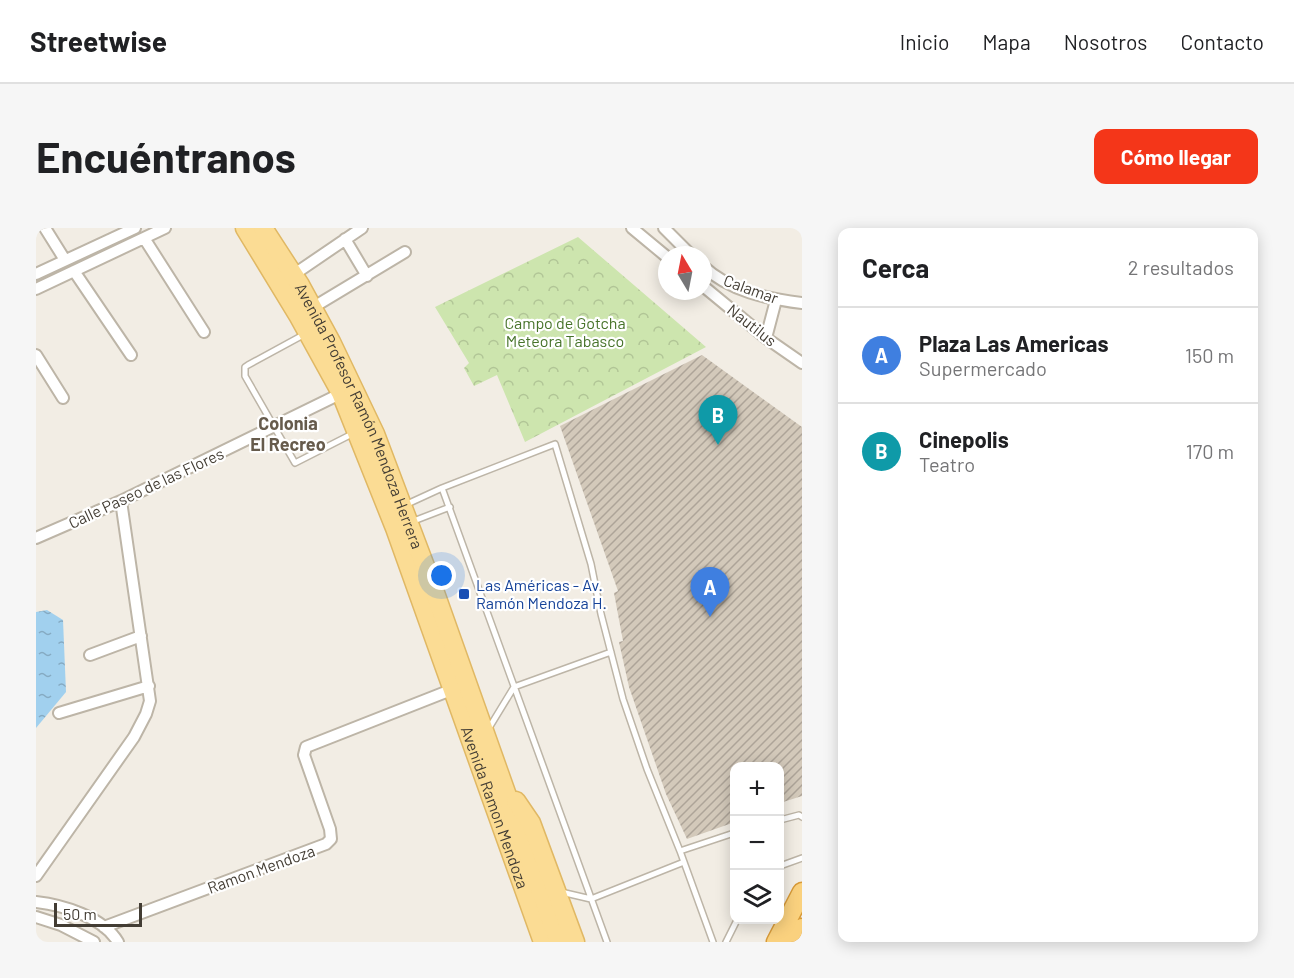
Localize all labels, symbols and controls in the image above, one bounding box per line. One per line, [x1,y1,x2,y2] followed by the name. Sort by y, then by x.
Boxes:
[30,24,167,58] text: Streetwise
[900,29,950,54] text: Inicio
[983,29,1031,54] text: Mapa
[1064,29,1147,54] text: Nosotros
[1180,29,1264,54] text: Contacto
[1094,129,1258,184] button: Cómo llegar
[36,131,296,181] text: Encuéntranos
[658,246,712,300] north arrow
[862,252,929,283] text: Cerca
[1128,255,1234,279] text: 2 resultados
[721,270,781,307] street label: Calamar
[292,279,428,551] street label: Avenida Profesor Ramón Mendoza Herrera
[724,299,781,350] street label: Nautilus
[504,313,626,350] park label: Campo de Gotcha Meteora Tabasco
[919,330,1109,356] text: Plaza Las Americas
[875,343,888,367] text: A
[1185,343,1234,367] text: 150 m
[919,356,1047,380] text: Supermercado
[698,396,738,445] pin: B
[250,412,326,455] district label: Colonia El Recreo
[919,426,1009,452] text: Cinepolis
[875,439,888,463] text: B
[1186,439,1234,463] text: 170 m
[65,443,226,532] street label: Calle Paseo de las Flores
[919,452,975,476] text: Teatro
[427,561,456,590] your location
[690,568,730,617] pin: A
[476,575,607,612] place label: Las Américas - Av. Ramón Mendoza H.
[457,587,471,601] marker: Las Américas - Av. Ramón Mendoza H.
[458,723,533,891] street label: Avenida Ramon Mendoza
[730,762,784,924] map controls
[730,762,784,816] button: +
[730,816,784,870] button: −
[205,840,317,897] street label: Ramon Mendoza
[730,870,784,924] button: layers
[54,900,142,928] scale bar
[63,904,97,923] text: 50 m

